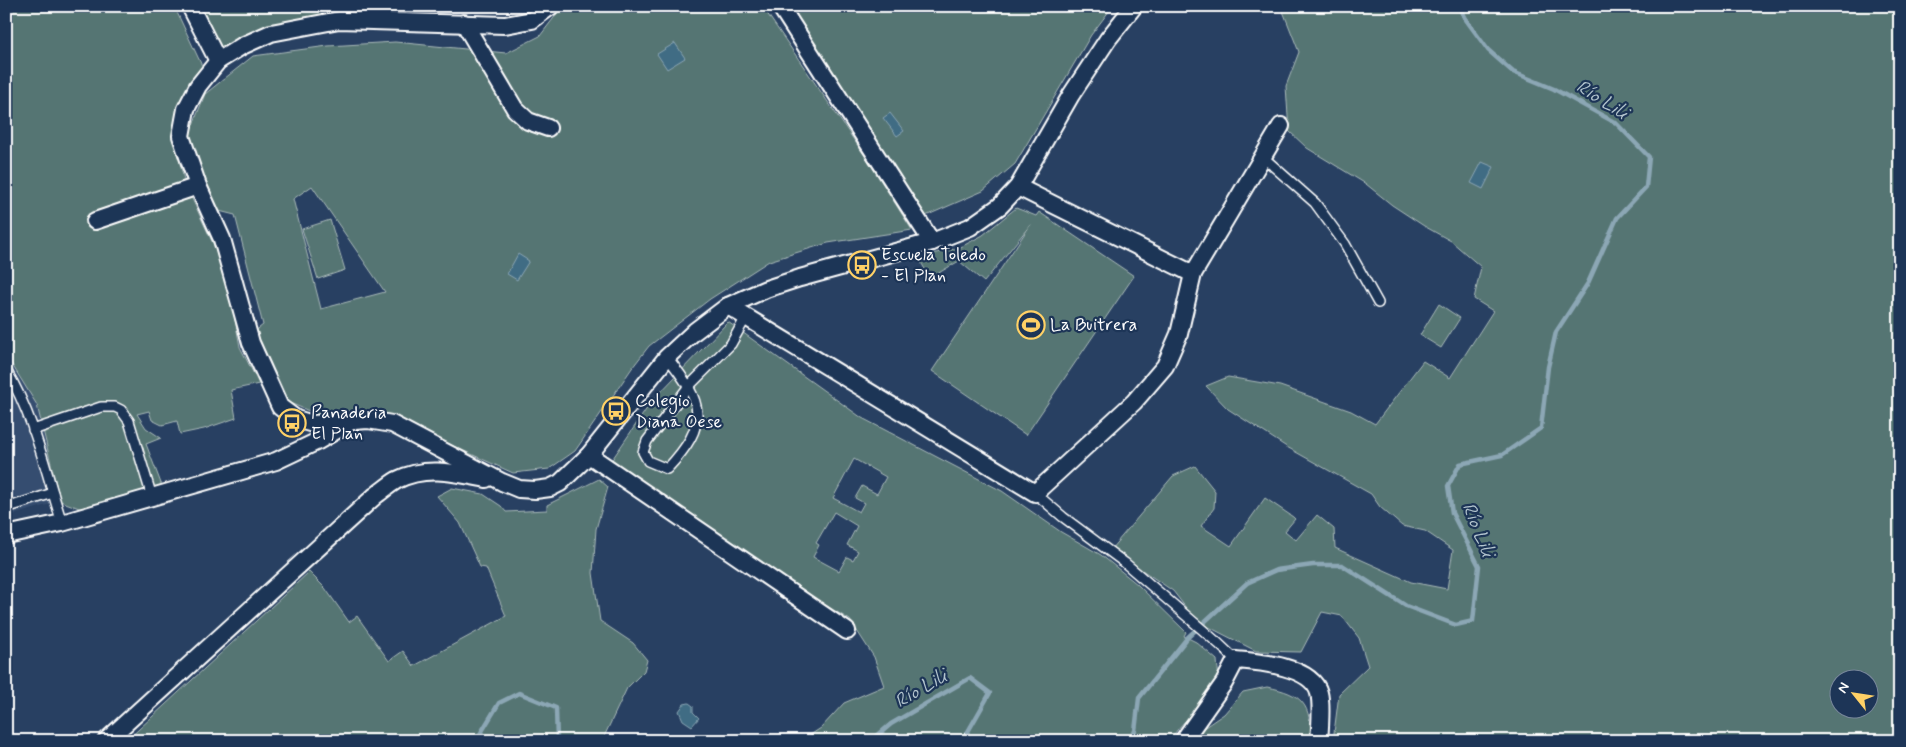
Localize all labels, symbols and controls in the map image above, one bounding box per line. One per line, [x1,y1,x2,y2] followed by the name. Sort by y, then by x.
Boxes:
[1571,74,1635,127] water label: Río Lili
[881,243,986,288] place label: Escuela Toledo - El Plan
[847,250,877,280] bus stop icon: Escuela Toledo - El Plan
[1016,310,1046,340] sports icon: La Buitrera
[1050,313,1137,337] place label: La Buitrera
[635,389,722,434] place label: Colegio Diana Oese
[601,396,631,426] bus stop icon: Colegio Diana Oese
[311,401,387,446] place label: Panaderia El Plan
[277,408,307,438] bus stop icon: Panaderia El Plan
[1456,499,1501,564] water label: Río Lili
[890,663,954,714] water label: Río Lili
[1828,670,1878,720] north arrow
[1833,679,1854,697] text: N

